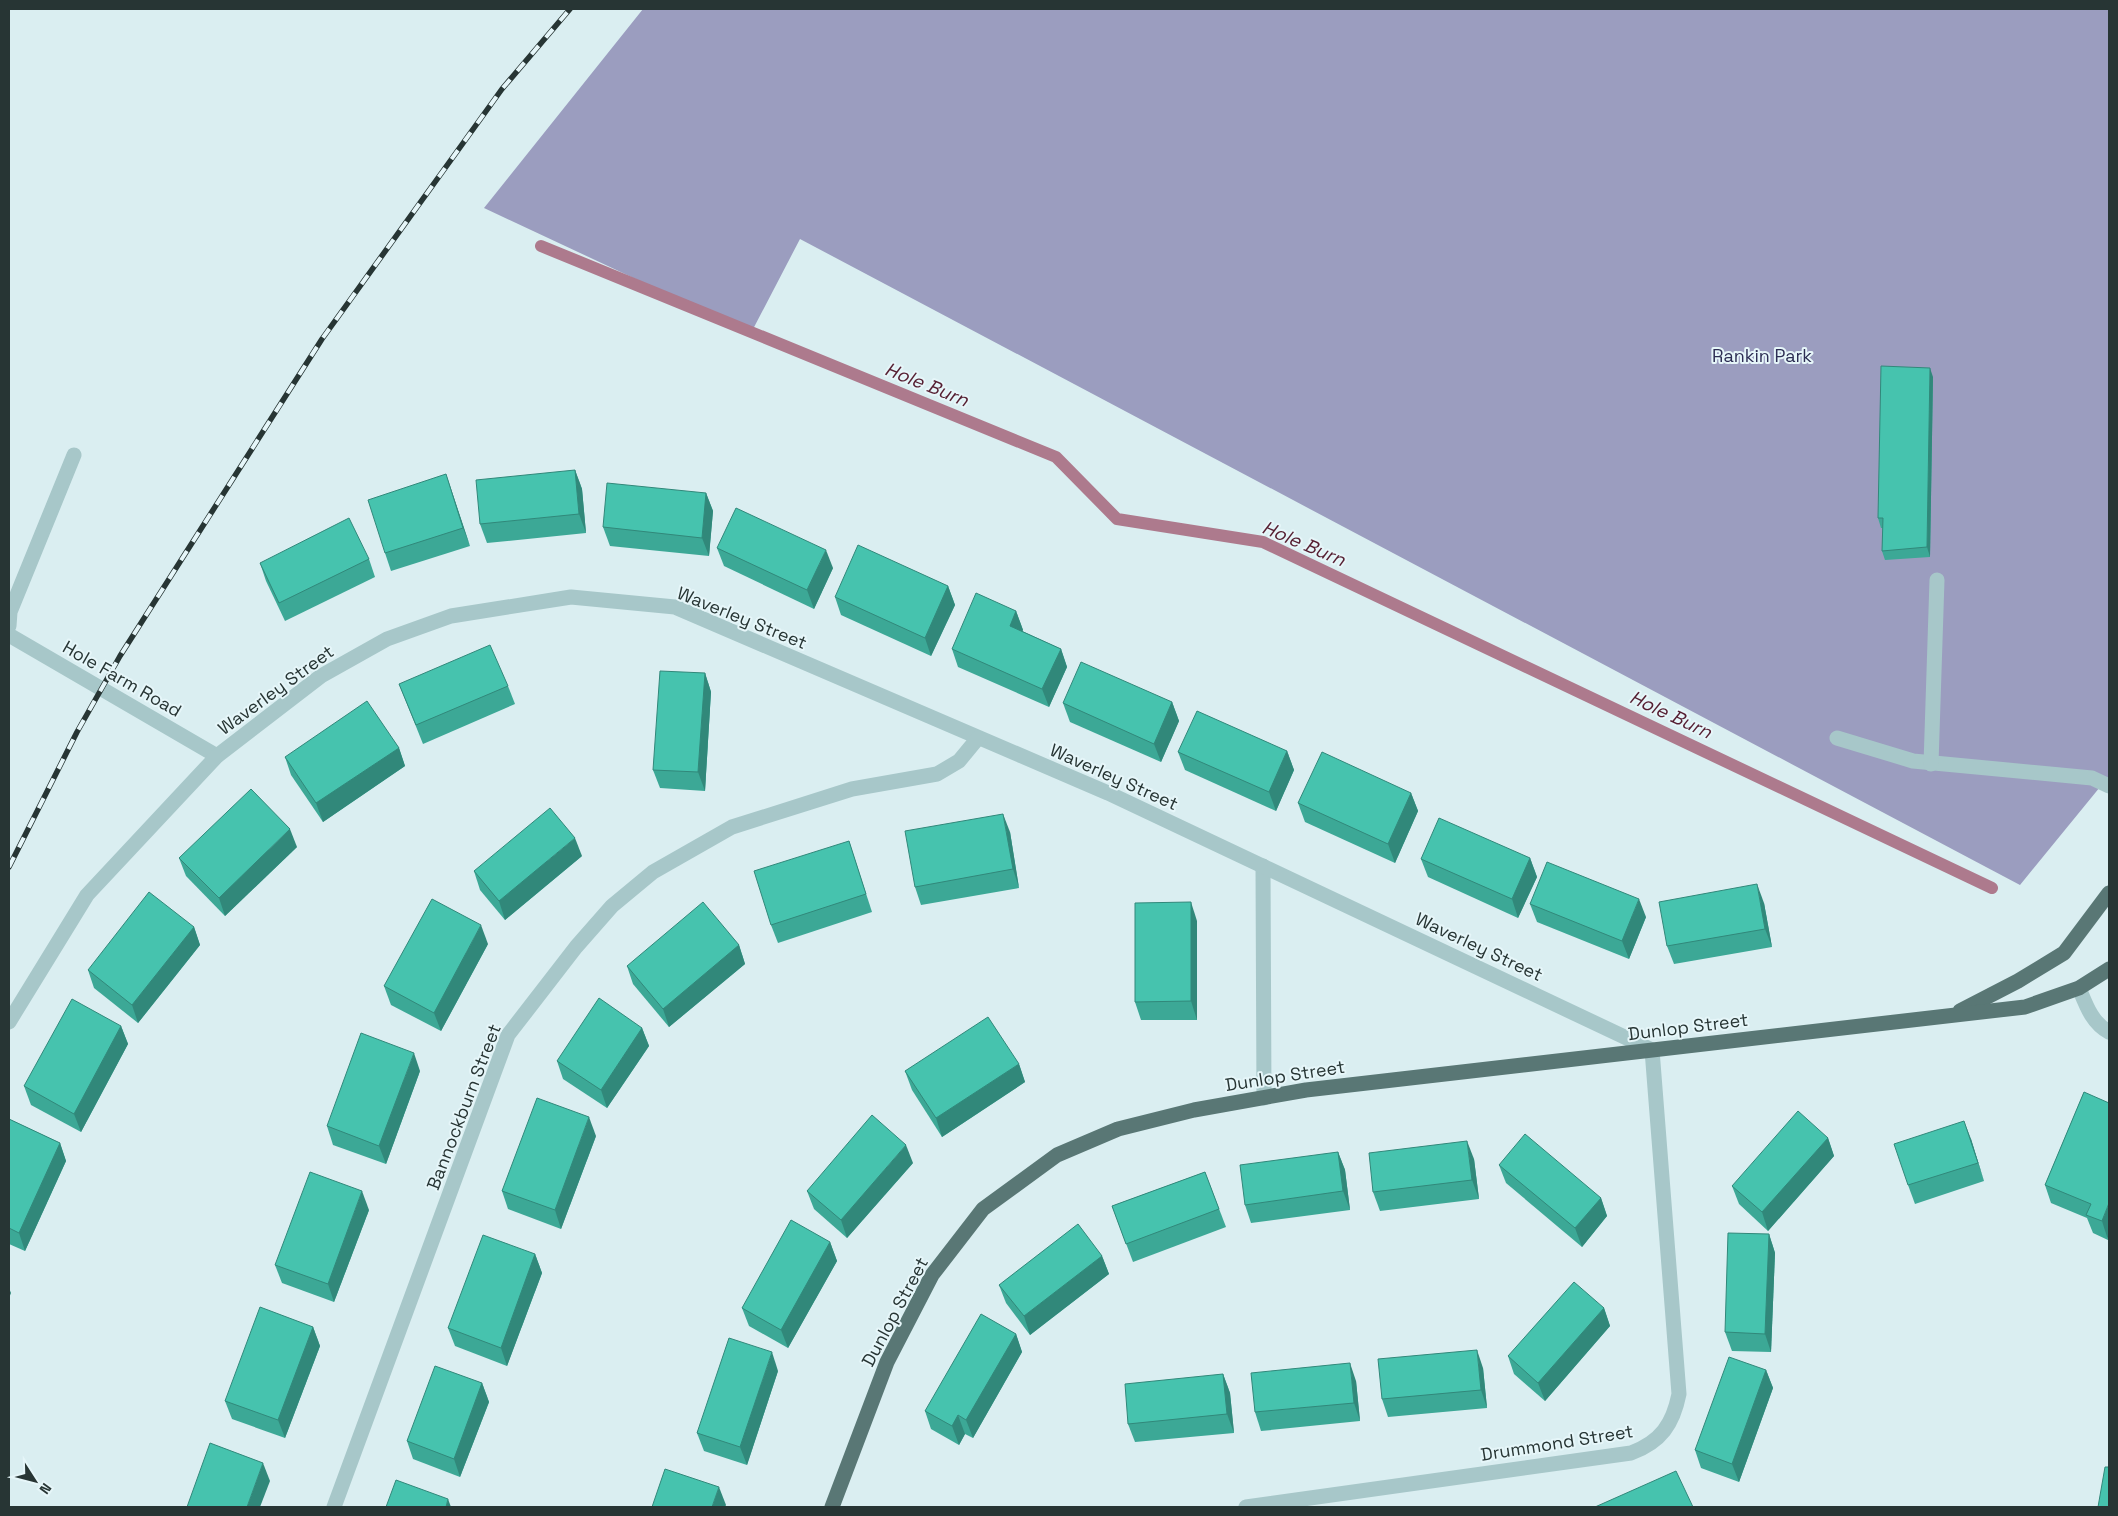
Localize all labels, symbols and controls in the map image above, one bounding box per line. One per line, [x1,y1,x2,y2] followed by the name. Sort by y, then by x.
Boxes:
[1712,344,1812,367] park label: Rankin Park
[881,356,973,413] water label: Hole Burn
[1258,515,1350,572] water label: Hole Burn
[674,581,810,654] street label: Waverley Street
[59,635,186,722] street label: Hole Farm Road
[213,640,338,739] street label: Waverley Street
[1626,685,1716,745] water label: Hole Burn
[1047,738,1182,815] street label: Waverley Street
[1412,907,1547,986] street label: Waverley Street
[1627,1008,1749,1045] street label: Dunlop Street
[421,1021,506,1193] street label: Bannockburn Street
[1223,1055,1346,1096] street label: Dunlop Street
[856,1253,933,1370] street label: Dunlop Street
[1479,1419,1635,1466] street label: Drummond Street
[10,1456,60,1506] north arrow
[35,1480,56,1498] text: N

